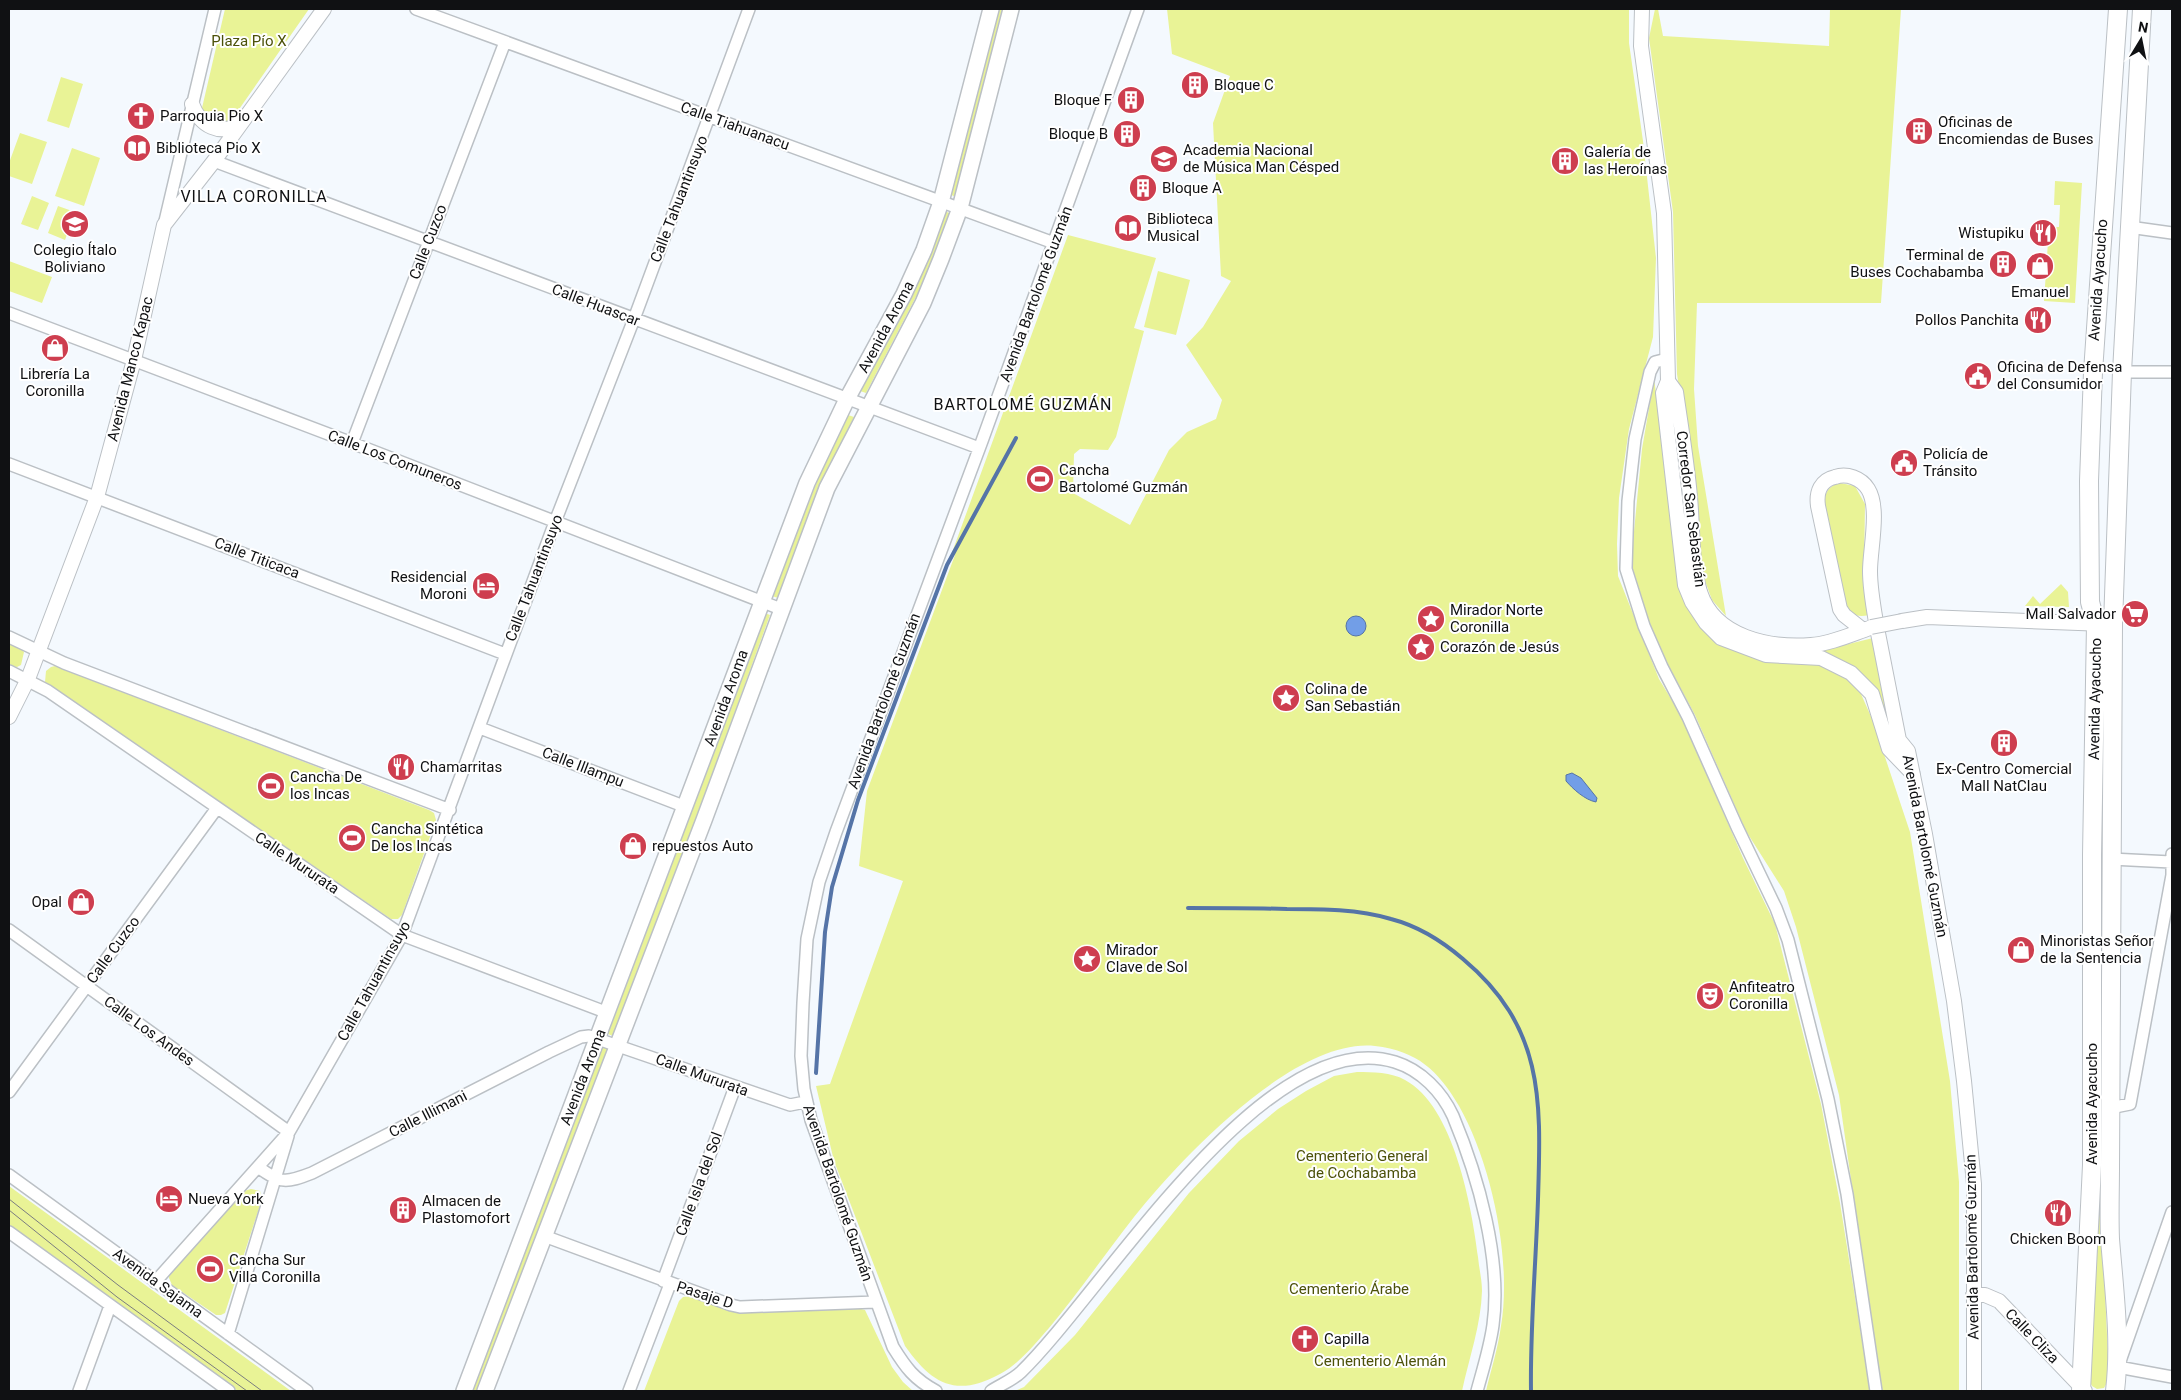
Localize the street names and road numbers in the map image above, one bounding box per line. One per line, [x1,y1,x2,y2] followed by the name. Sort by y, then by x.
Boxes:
[678,98,792,154] street label: Calle Tiahuanacu
[647,133,711,265] street label: Calle Tahuantinsuyo
[406,202,450,282] street label: Calle Cuzco
[996,204,1076,384] street label: Avenida Bartolomé Guzmán
[2085,218,2111,342] street label: Avenida Ayacucho
[854,278,918,376] street label: Avenida Aroma
[549,280,643,330] street label: Calle Huascar
[103,295,157,443] street label: Avenida Manco Kapac
[325,426,465,494] street label: Calle Los Comuneros
[1672,430,1710,588] street label: Corredor San Sebastián
[502,512,566,644] street label: Calle Tahuantinsuyo
[212,534,302,582] street label: Calle Titicaca
[844,611,924,791] street label: Avenida Bartolomé Guzmán
[2085,638,2105,760] street label: Avenida Ayacucho
[700,647,752,749] street label: Avenida Aroma
[539,743,627,791] street label: Calle Illampu
[1898,753,1952,939] street label: Avenida Bartolomé Guzmán
[251,828,343,898] street label: Calle Mururata
[83,913,143,987] street label: Calle Cuzco
[334,918,414,1044] street label: Calle Tahuantinsuyo
[100,992,198,1070] street label: Calle Los Andes
[556,1026,610,1128] street label: Avenida Aroma
[2083,1043,2101,1165] street label: Avenida Ayacucho
[653,1050,751,1100] street label: Calle Mururata
[386,1087,470,1141] street label: Calle Illimani
[799,1102,877,1284] street label: Avenida Bartolomé Guzmán
[672,1130,726,1238] street label: Calle Isla del Sol
[1961,1154,1983,1340] street label: Avenida Bartolomé Guzmán
[109,1244,207,1322] street label: Avenida Sajama
[674,1277,736,1313] street label: Pasaje D
[2001,1305,2063,1367] street label: Calle Cliza

